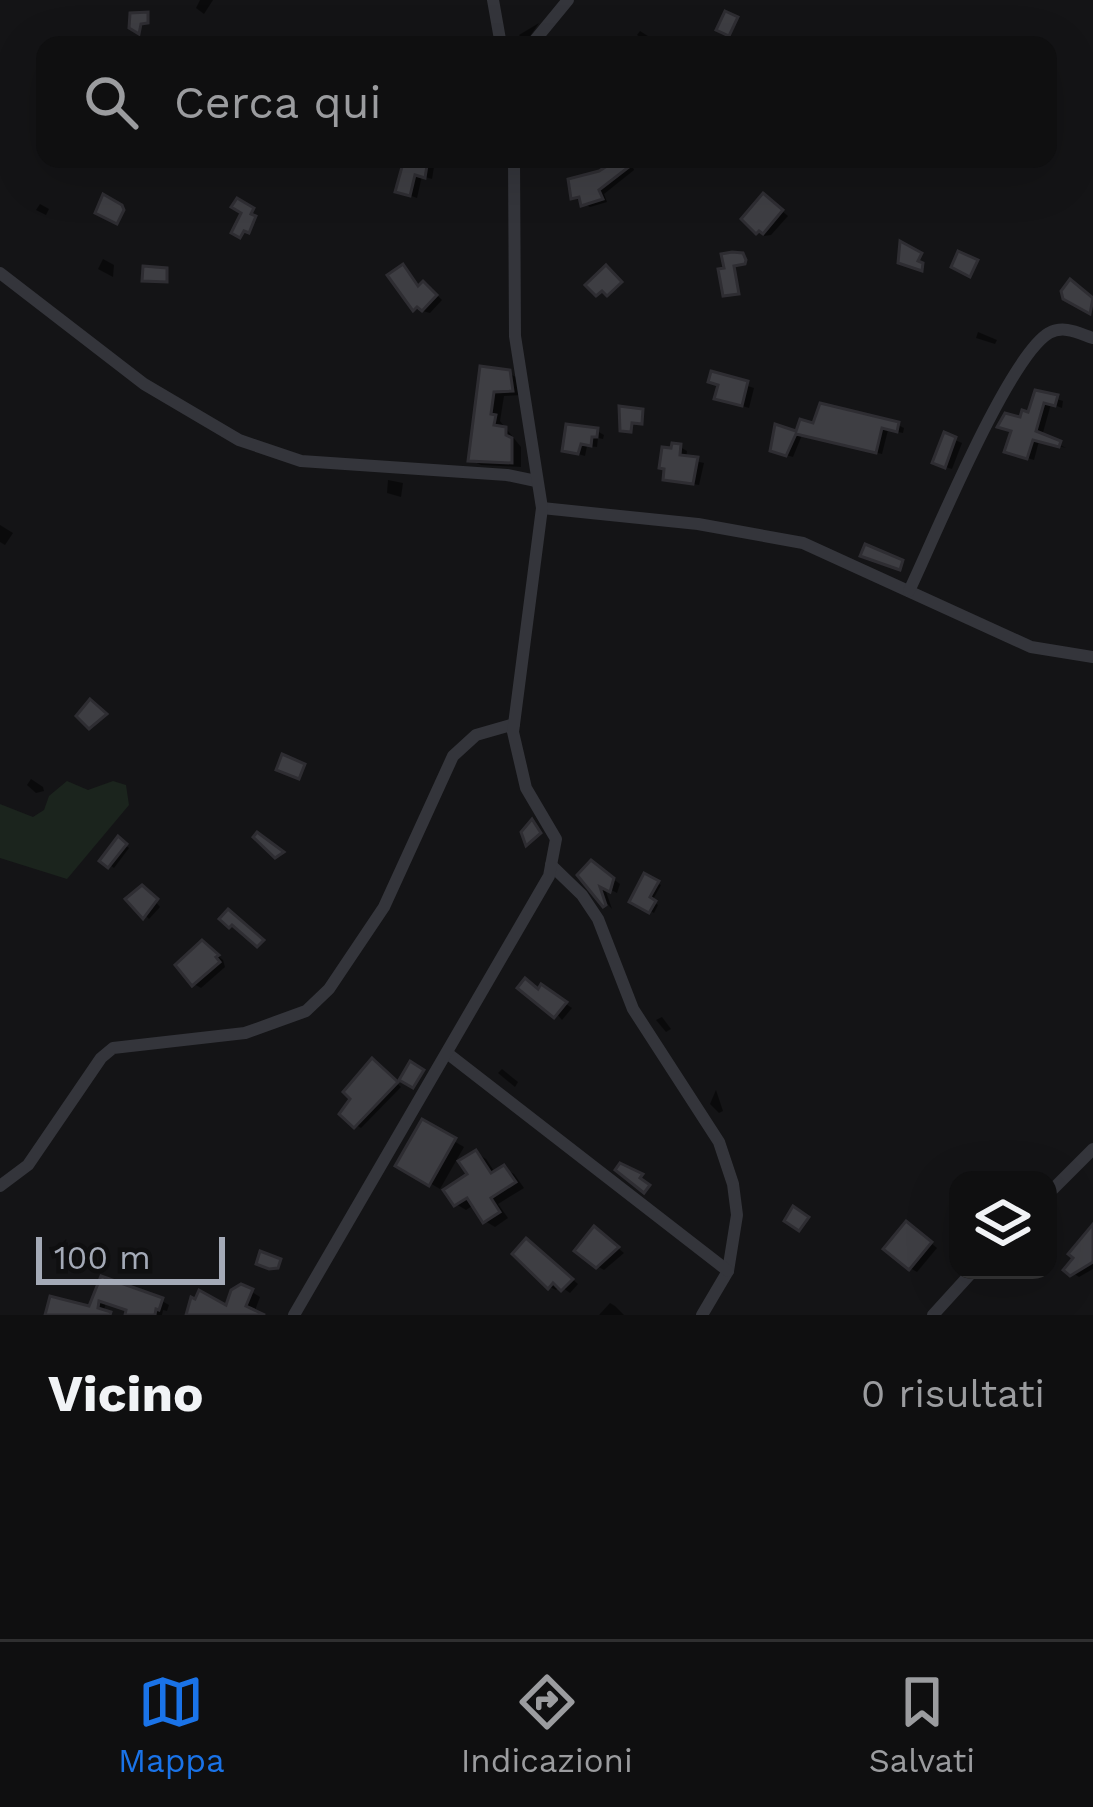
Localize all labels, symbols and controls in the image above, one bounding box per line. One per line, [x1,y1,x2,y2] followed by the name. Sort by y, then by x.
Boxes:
[36,36,1057,168] search box
[78,69,144,135] icon: search
[174,76,381,129] text: Cerca qui
[949,1171,1057,1279] map controls
[949,1171,1057,1279] button: layers
[36,1231,225,1284] scale bar
[54,1238,151,1277] text: 100 m
[48,1364,204,1423] text: Vicino
[861,1371,1045,1416] text: 0 risultati
[118,1669,225,1780] tab: Mappa
[461,1669,633,1780] tab: Indicazioni
[869,1669,975,1780] tab: Salvati

